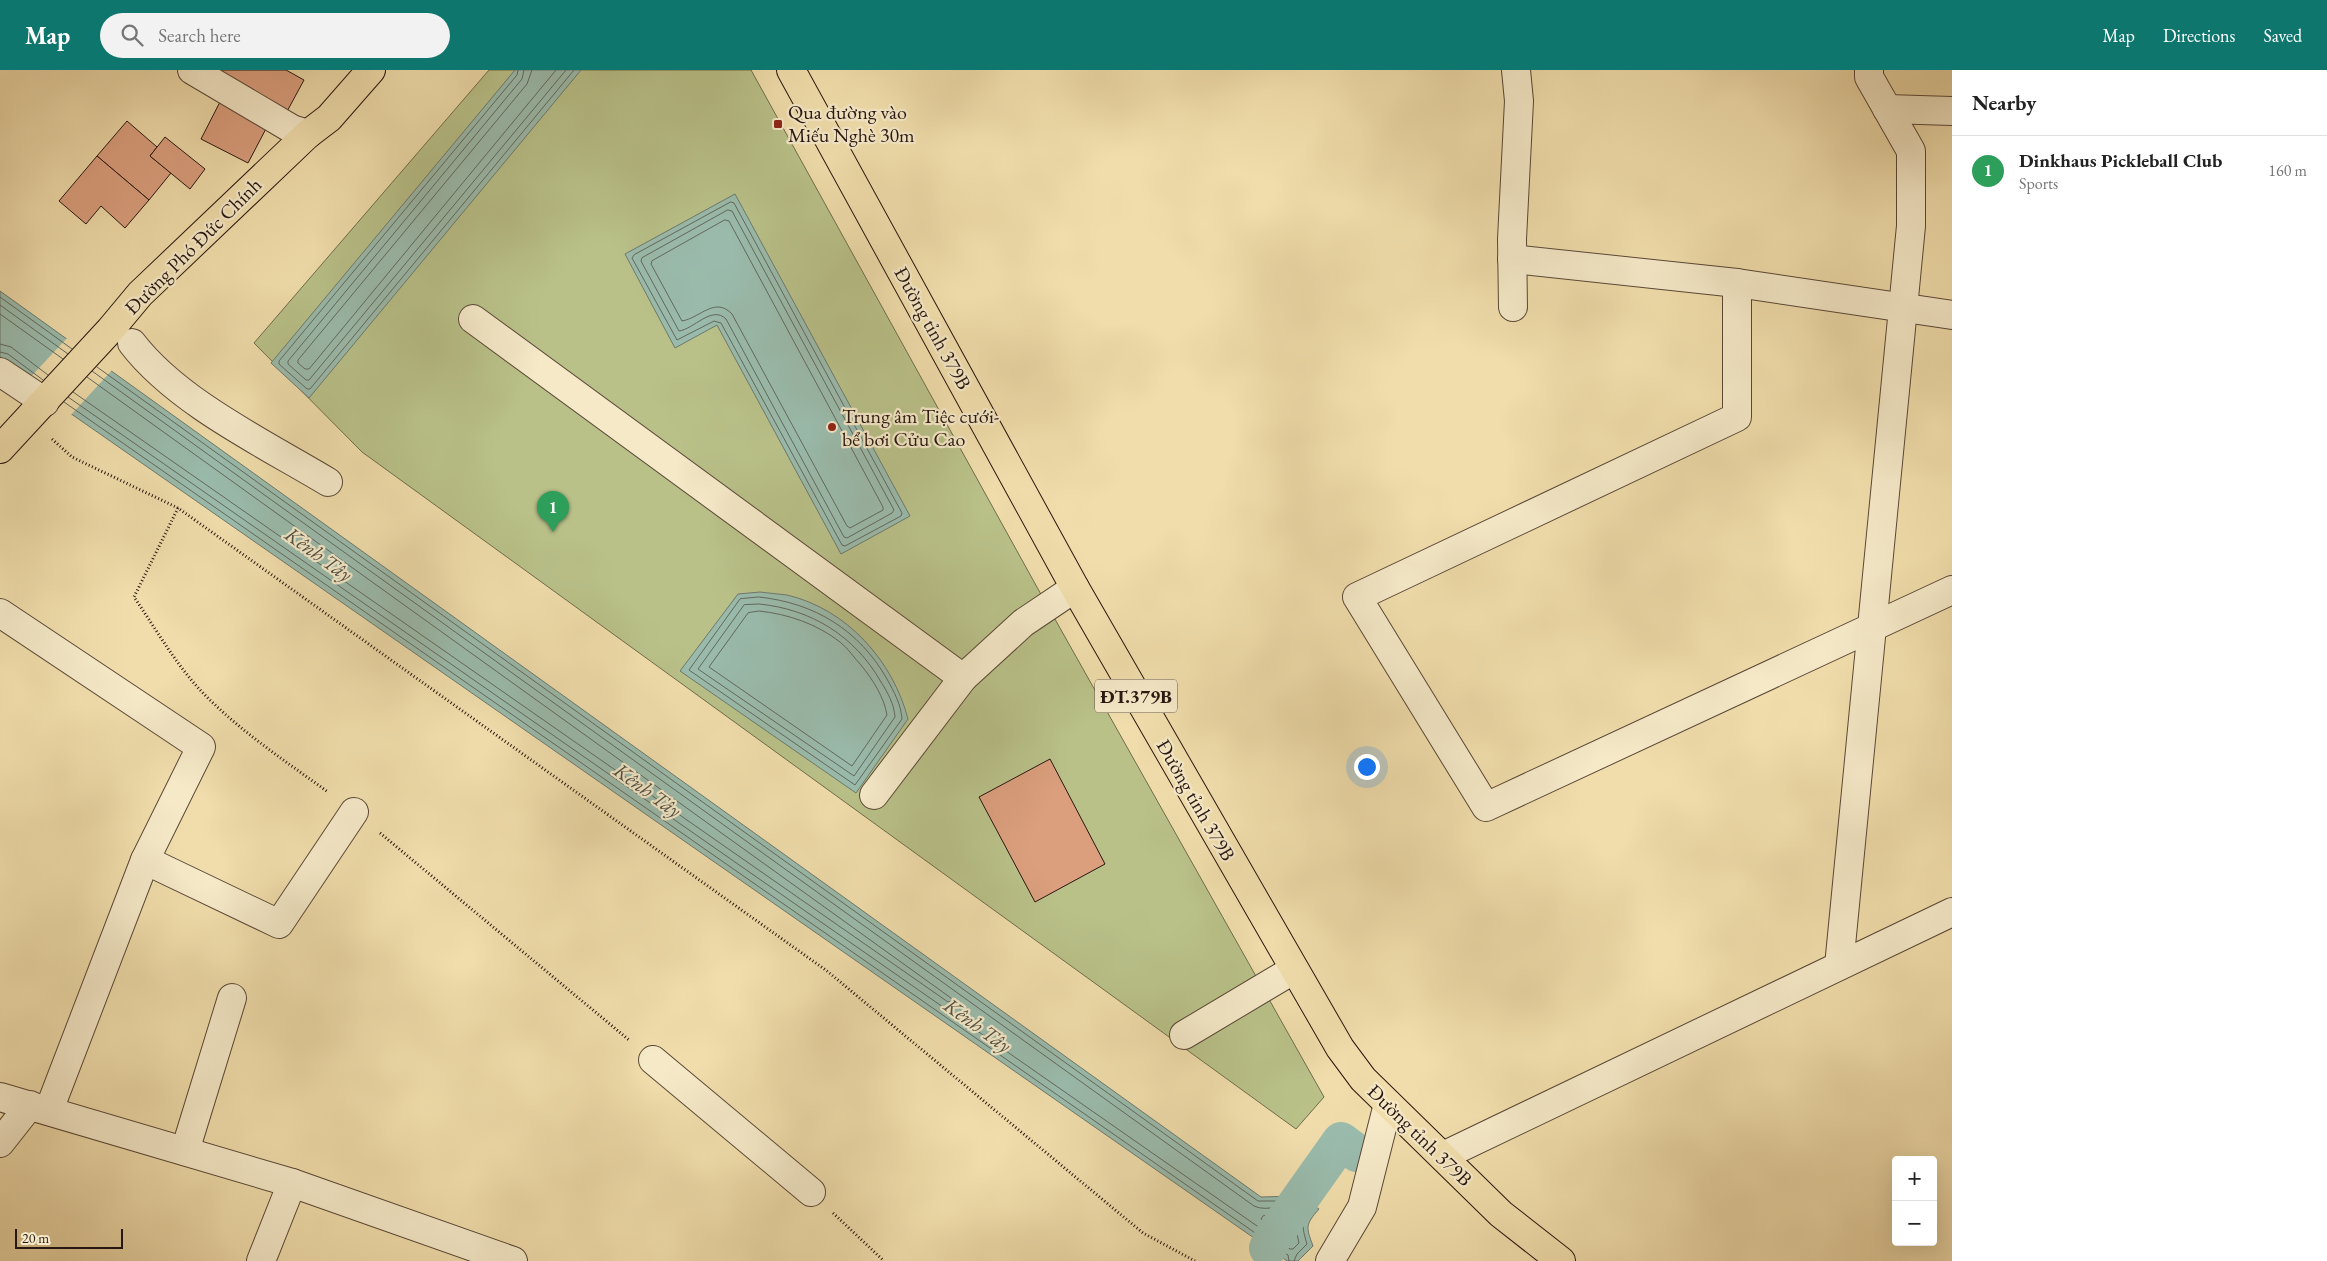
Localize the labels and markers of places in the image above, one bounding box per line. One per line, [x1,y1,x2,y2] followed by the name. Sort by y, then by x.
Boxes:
[788,99,915,148] place label: Qua đường vào Miếu Nghè 30m
[772,118,784,130] marker: Qua đường vào Miếu Nghè 30m
[842,403,999,452] place label: Trung âm Tiệc cưới- bể bơi Cửu Cao
[826,421,838,433] marker: Trung âm Tiệc cưới- bể bơi Cửu Cao
[537,491,569,532] pin: 1

